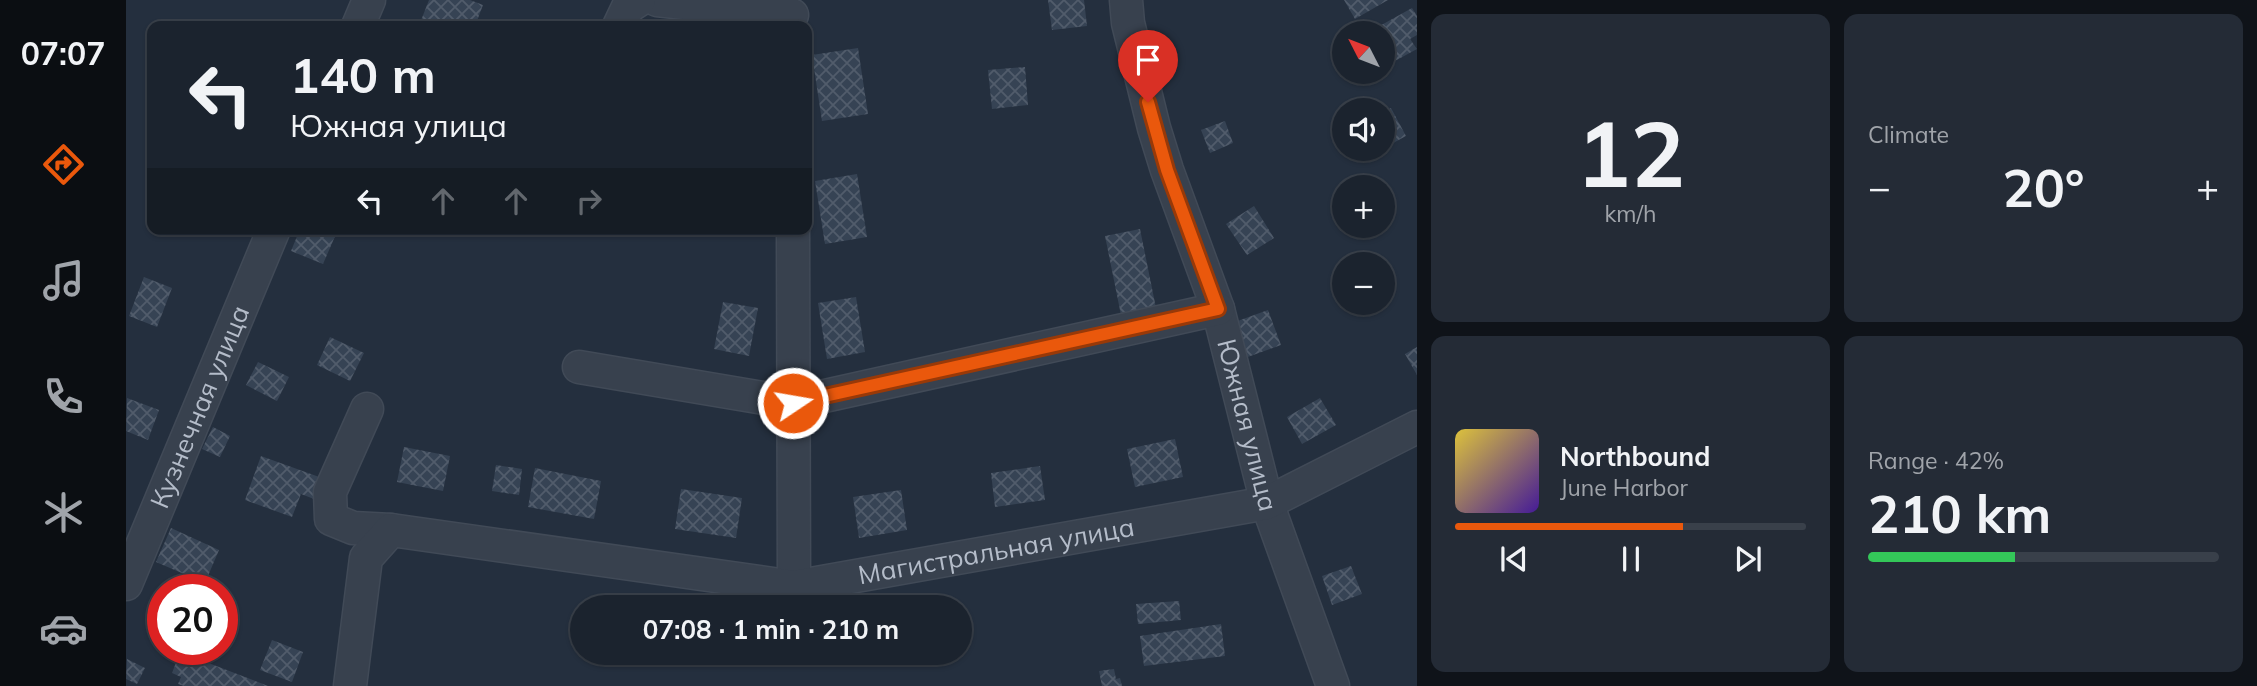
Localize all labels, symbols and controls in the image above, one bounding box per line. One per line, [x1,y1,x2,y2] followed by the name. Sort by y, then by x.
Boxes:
[1332,21,1395,84] north arrow
[1332,21,1395,315] map controls
[1118,30,1178,102] pin
[21,33,105,73] text: 07:07
[1129,41,1167,79] icon: arrive
[290,44,436,105] text: 140 m
[175,49,266,140] icon: left
[1576,96,1685,210] text: 12
[1332,98,1395,161] button: sound
[290,105,507,145] text: Южная улица
[1868,120,1949,149] text: Climate
[39,140,88,189] icon: directions
[2002,155,2085,220] text: 20°
[1868,163,1891,211] text: −
[2196,163,2219,211] text: +
[1332,175,1395,238] button: +
[351,182,389,220] icon: left
[424,182,462,220] icon: ahead
[497,182,535,220] icon: ahead
[570,182,608,220] icon: right
[1604,199,1657,228] text: km/h
[1332,252,1395,315] button: −
[39,256,88,305] icon: music
[143,300,256,513] street label: Кузнечная улица
[1210,335,1285,515] street label: Южная улица
[756,366,830,440] position arrow
[39,372,88,421] icon: phone
[1560,440,1710,473] text: Northbound
[1868,446,2004,475] text: Range · 42%
[1560,473,1688,502] text: June Harbor
[1868,481,2051,546] text: 210 km
[39,488,88,537] icon: climate
[856,510,1137,591] street label: Магистральная улица
[1495,540,1533,578] icon: previous
[1612,540,1650,578] icon: pause
[1729,540,1767,578] icon: next
[147,574,238,665] speed limit sign: 20
[39,604,88,653] icon: car
[643,613,899,646] text: 07:08 · 1 min · 210 m

